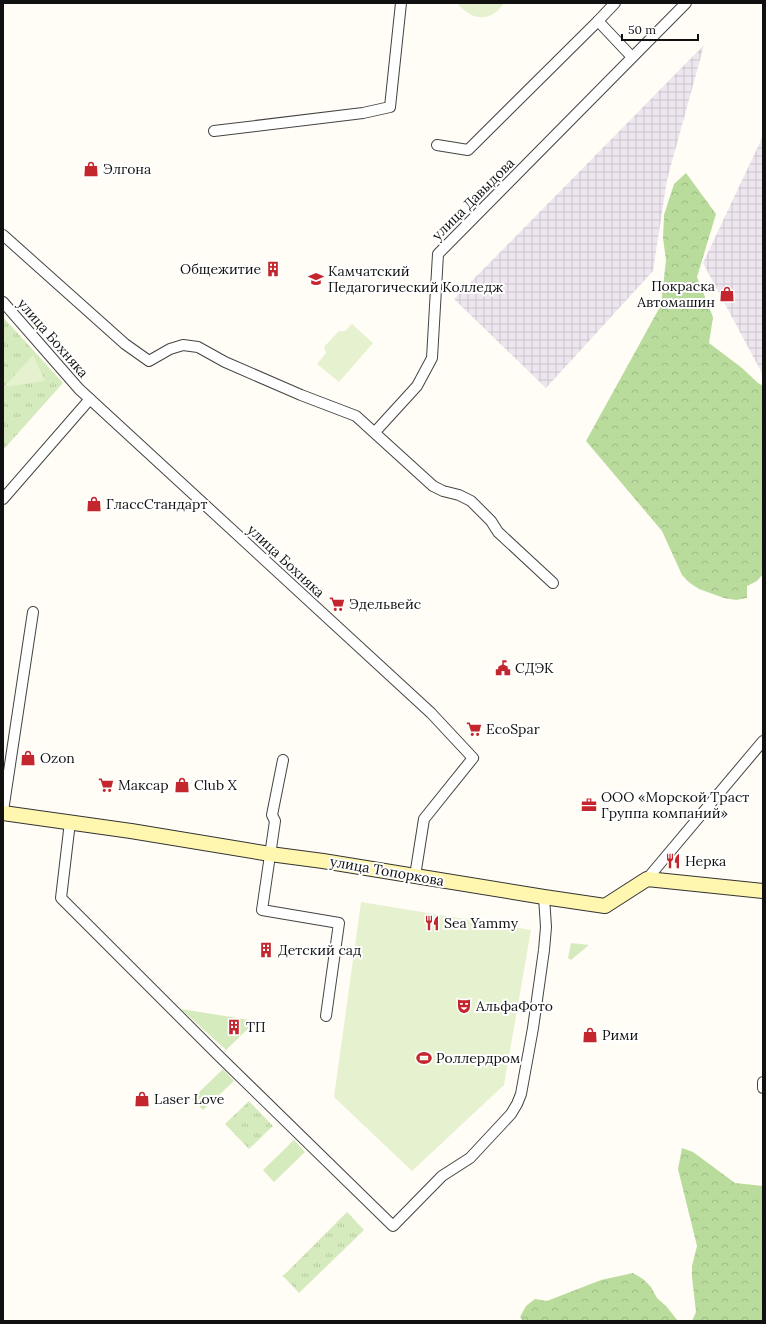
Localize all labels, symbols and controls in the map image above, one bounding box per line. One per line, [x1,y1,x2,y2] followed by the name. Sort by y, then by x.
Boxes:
[622,16,698,42] scale bar
[628,22,656,37] text: 50 m
[428,154,518,244] street label: улица Давыдова
[82,160,100,178] shop icon: Элгона
[103,160,151,178] place label: Элгона
[180,260,261,278] place label: Общежитие
[264,260,282,278] building icon: Общежитие
[328,262,503,296] place label: Камчатский Педагогический Колледж
[307,270,325,288] school or university icon: Камчатский Педагогический Колледж
[636,277,715,311] place label: Покраска Автомашин
[718,285,736,303] shop icon: Покраска Автомашин
[14,295,92,381] street label: улица Бохняка
[85,495,103,513] shop icon: ГлассСтандарт
[106,495,207,513] place label: ГлассСтандарт
[244,521,328,601] street label: улица Бохняка
[328,595,346,613] supermarket icon: Эдельвейс
[349,595,421,613] place label: Эдельвейс
[494,659,512,677] public building icon: СДЭК
[515,659,554,677] place label: СДЭК
[465,720,483,738] supermarket icon: EcoSpar
[486,720,540,738] place label: EcoSpar
[19,749,37,767] shop icon: Ozon
[40,749,75,767] place label: Ozon
[97,776,115,794] supermarket icon: Максар
[118,776,169,794] place label: Максар
[173,776,191,794] shop icon: Club X
[194,776,238,794] place label: Club X
[601,788,749,822] place label: ООО «Морской Траст Группа компаний»
[580,796,598,814] office icon: ООО «Морской Траст Группа компаний»
[328,852,446,890] street label: улица Топоркова
[664,852,682,870] restaurant icon: Нерка
[685,852,726,870] place label: Нерка
[423,914,441,932] restaurant icon: Sea Yammy
[444,914,519,932] place label: Sea Yammy
[257,941,275,959] building icon: Детский сад
[278,941,361,959] place label: Детский сад
[455,997,473,1015] theatre icon: АльфаФото
[475,997,553,1015] place label: АльфаФото
[225,1018,243,1036] building icon: ТП
[246,1018,266,1036] place label: ТП
[581,1026,599,1044] shop icon: Рими
[602,1026,639,1044] place label: Рими
[415,1049,433,1067] sports icon: Роллердром
[436,1049,520,1067] place label: Роллердром
[133,1090,151,1108] shop icon: Laser Love
[154,1090,225,1108] place label: Laser Love

